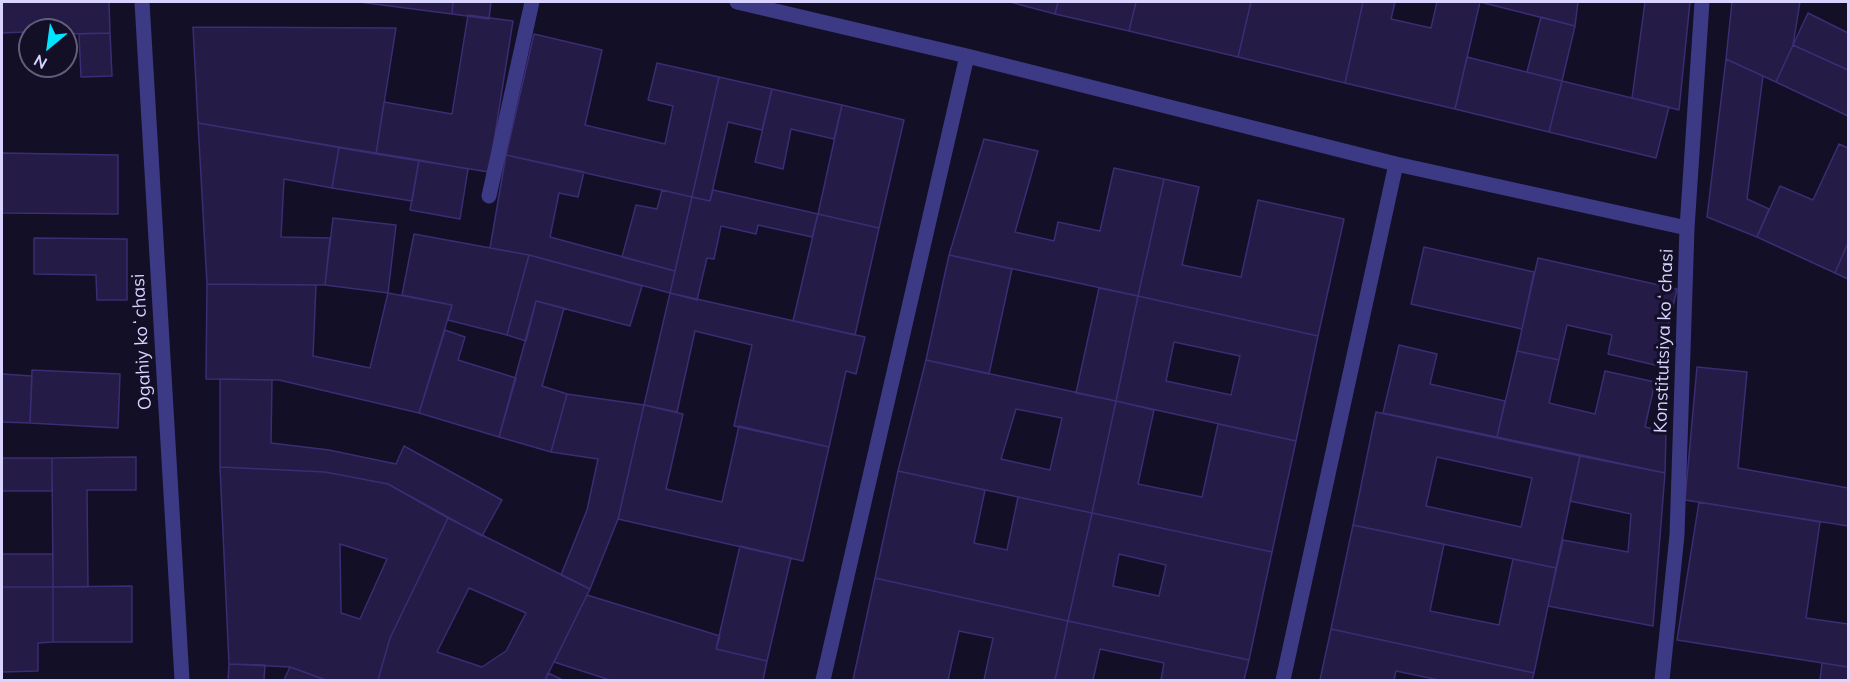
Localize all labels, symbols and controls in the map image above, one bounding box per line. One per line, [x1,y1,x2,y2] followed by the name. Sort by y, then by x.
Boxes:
[18,18,78,78] north arrow
[30,50,50,74] text: N
[1650,249,1678,433] street label: Konstitutsiya koʻchasi
[128,273,156,411] street label: Ogahiy koʻchasi

